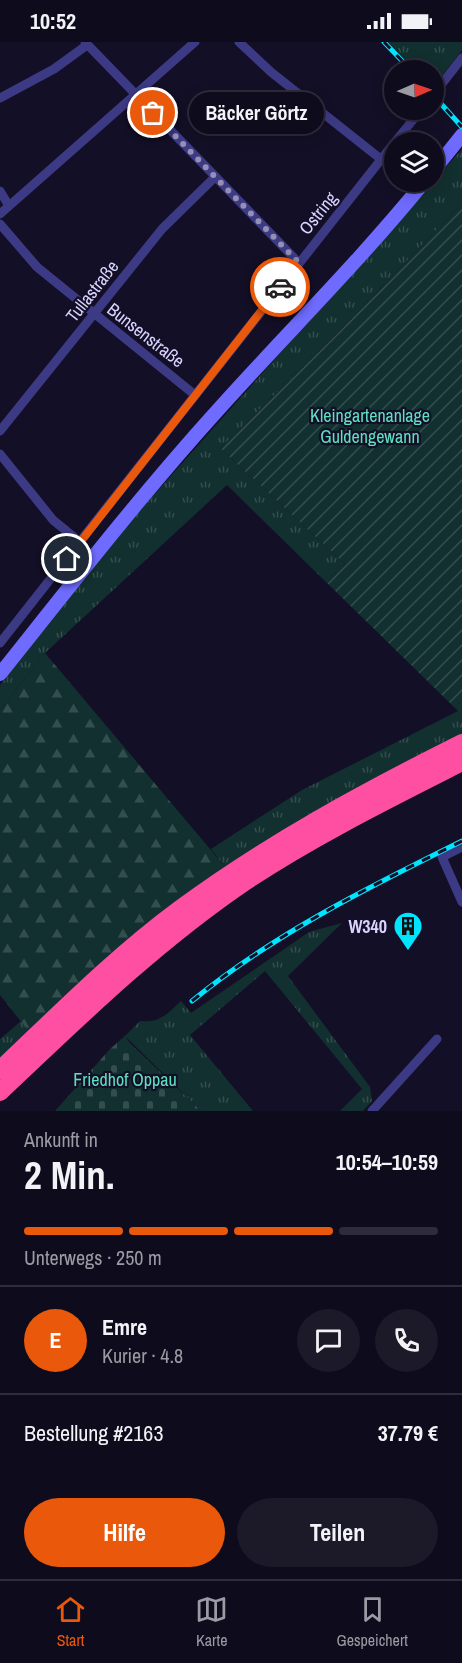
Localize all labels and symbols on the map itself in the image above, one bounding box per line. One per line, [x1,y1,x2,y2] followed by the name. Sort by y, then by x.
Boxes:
[384,60,444,120] north arrow
[127,87,178,138] pin
[189,92,324,134] callout: Bäcker Görtz
[293,186,343,240] street label: Ostring
[60,255,124,327] street label: Tullastraße
[250,257,310,317] courier
[102,297,190,373] street label: Bunsenstraße
[310,403,430,449] park label: Kleingartenanlage Guldengewann
[41,533,92,584] pin
[392,910,424,952] building icon: W340
[348,914,387,939] place label: W340
[73,1067,177,1092] park label: Friedhof Oppau

